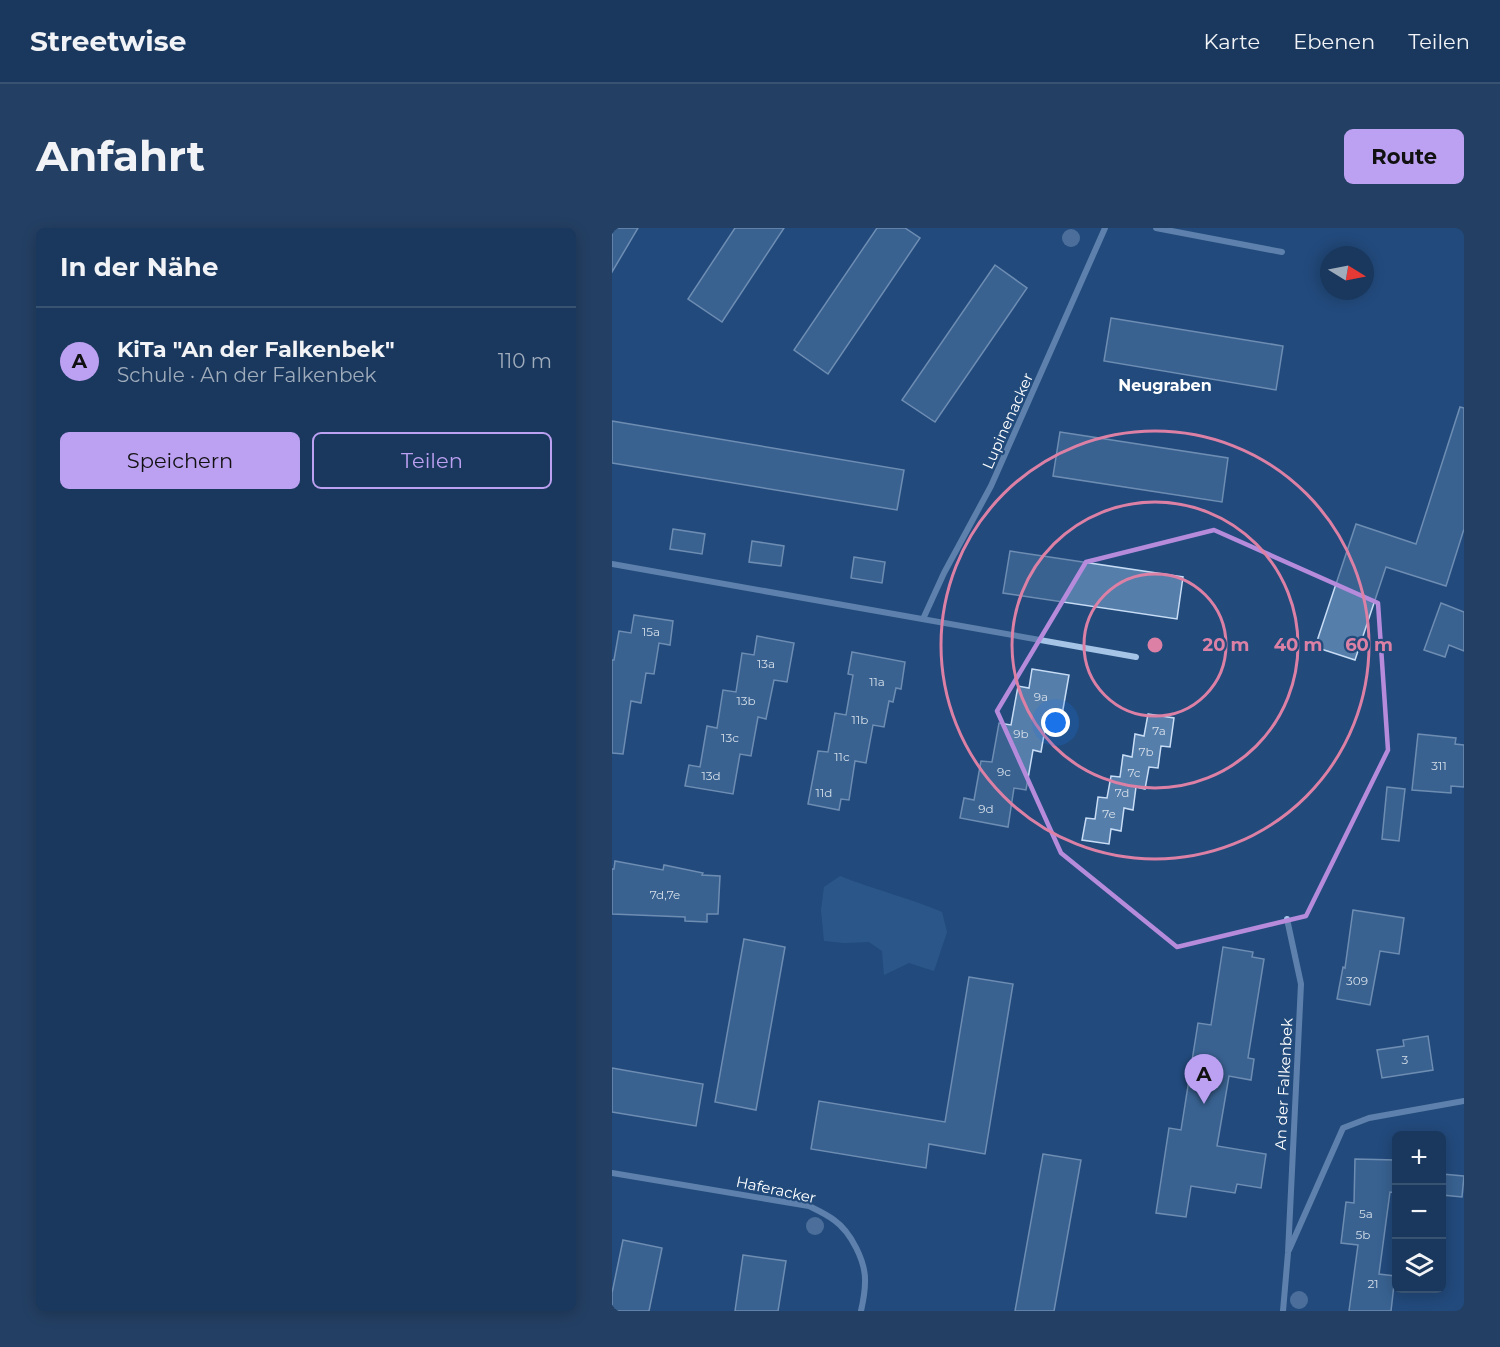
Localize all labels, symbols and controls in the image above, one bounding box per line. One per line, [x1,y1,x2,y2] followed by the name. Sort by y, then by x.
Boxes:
[30,24,186,58] text: Streetwise
[1204,29,1260,54] text: Karte
[1293,29,1375,54] text: Ebenen
[1408,29,1470,54] text: Teilen
[1344,129,1464,184] button: Route
[36,130,205,182] text: Anfahrt
[1320,246,1374,300] north arrow
[60,251,218,283] text: In der Nähe
[117,336,395,363] text: KiTa "An der Falkenbek"
[72,349,87,373] text: A
[498,349,552,373] text: 110 m
[117,363,377,387] text: Schule · An der Falkenbek
[978,370,1037,472] street label: Lupinenacker
[1118,376,1212,395] district label: Neugraben
[60,432,300,489] button: Speichern
[312,432,552,489] button: Teilen
[642,624,660,639] house number: 15a
[1203,634,1249,656] text: 20 m
[1274,634,1322,656] text: 40 m
[1345,634,1393,656] text: 60 m
[1145,635,1165,655] centre of rings
[757,656,775,671] house number: 13a
[869,674,885,689] house number: 11a
[1034,689,1048,704] house number: 9a
[736,693,756,708] house number: 13b
[1041,708,1070,737] your location
[852,712,868,727] house number: 11b
[1152,723,1166,738] house number: 7a
[1013,726,1029,741] house number: 9b
[721,730,739,745] house number: 13c
[1138,744,1154,759] house number: 7b
[834,749,850,764] house number: 11c
[1431,758,1447,773] house number: 311
[997,764,1011,779] house number: 9c
[1127,765,1141,780] house number: 7c
[701,768,721,783] house number: 13d
[816,785,832,800] house number: 11d
[1115,785,1129,800] house number: 7d
[978,801,994,816] house number: 9d
[1102,806,1116,821] house number: 7e
[650,887,680,902] house number: 7d,7e
[1346,973,1368,988] house number: 309
[1271,1017,1296,1150] street label: An der Falkenbek
[1402,1052,1409,1067] house number: 3
[1184,1054,1224,1104] pin: A
[1392,1131,1446,1293] map controls
[1392,1131,1446,1185] button: +
[734,1172,818,1207] street label: Haferacker
[1392,1185,1446,1239] button: −
[1359,1206,1373,1221] house number: 5a
[1356,1227,1370,1242] house number: 5b
[1392,1239,1446,1293] button: layers
[1367,1276,1379,1291] house number: 21

